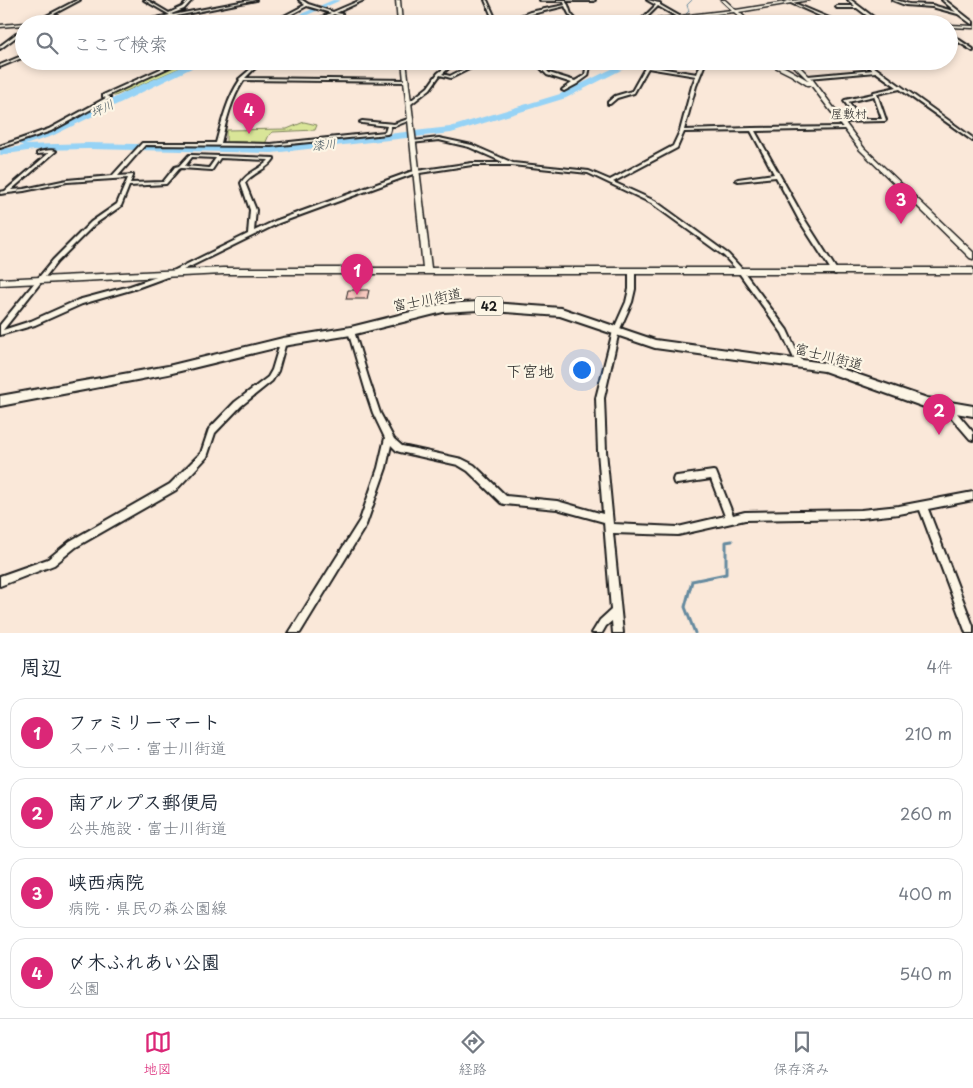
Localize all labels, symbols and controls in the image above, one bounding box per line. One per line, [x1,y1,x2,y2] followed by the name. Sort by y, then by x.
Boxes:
[15,15,958,70] search box
[33,29,61,57] icon: search
[73,29,168,57] text: ここで検索
[233,93,265,134] pin: 4
[87,95,117,121] water label: 坪川
[831,104,867,122] district label: 屋敷村
[311,134,337,154] water label: 漆川
[885,183,917,224] pin: 3
[341,254,373,295] pin: 1
[391,282,463,316] street label: 富士川街道
[475,296,503,316] road number: 42
[792,337,866,375] street label: 富士川街道
[569,357,595,383] your location
[506,358,554,382] district label: 下宮地
[923,394,955,435] pin: 2
[20,650,62,682] text: 周辺
[926,654,953,678] text: 4件
[68,707,221,735] text: ファミリーマート
[33,721,41,745] text: 1
[904,721,952,745] text: 210 m
[68,735,226,759] text: スーパー · 富士川街道
[68,787,219,815] text: 南アルプス郵便局
[31,801,43,825] text: 2
[900,801,952,825] text: 260 m
[68,815,227,839] text: 公共施設 · 富士川街道
[68,867,144,895] text: 峡西病院
[32,881,42,905] text: 3
[899,881,952,905] text: 400 m
[68,895,227,919] text: 病院 · 県民の森公園線
[68,947,220,975] text: 〆木ふれあい公園
[32,961,42,985] text: 4
[899,961,952,985] text: 540 m
[68,975,100,999] text: 公園
[144,1028,172,1079] tab: 地図
[459,1028,487,1079] tab: 経路
[774,1028,830,1079] tab: 保存済み

